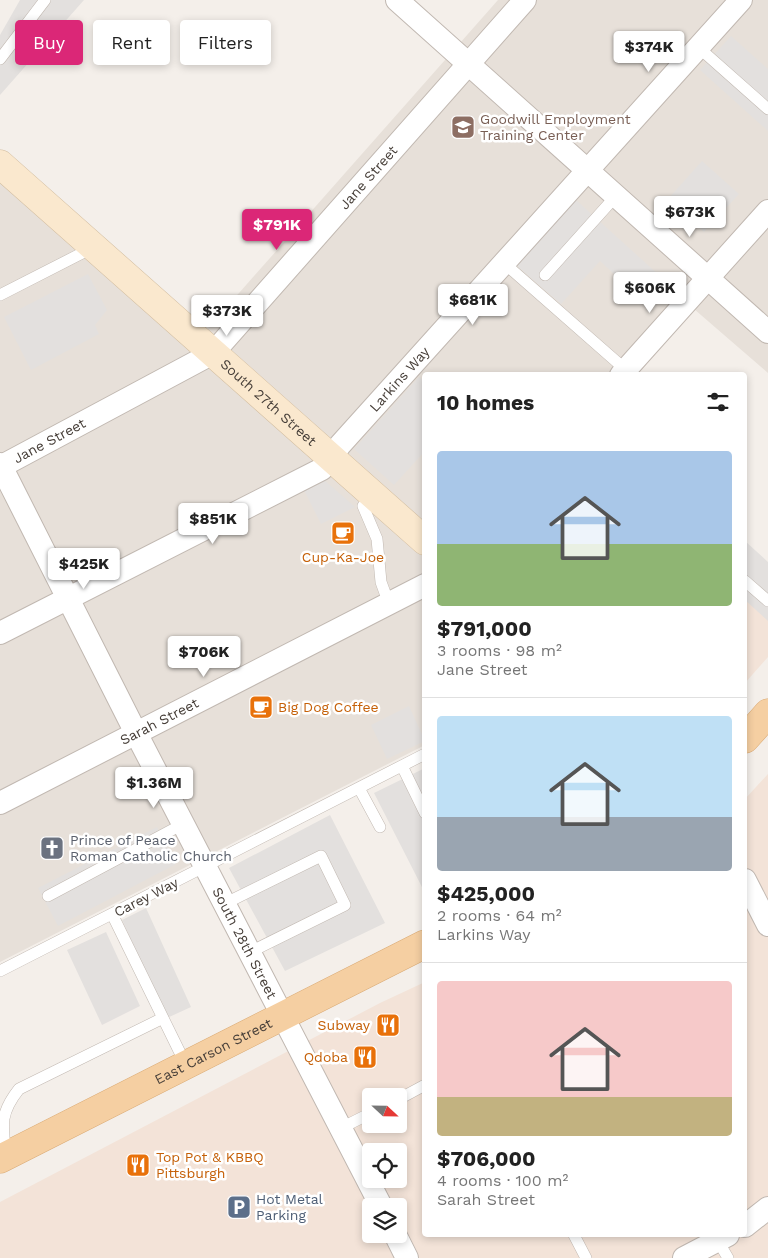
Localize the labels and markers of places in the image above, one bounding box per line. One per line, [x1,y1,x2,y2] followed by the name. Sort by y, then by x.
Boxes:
[614,30,684,73] pin: $374K
[480,111,631,143] place label: Goodwill Employment Training Center
[450,114,476,140] school or university icon: Goodwill Employment Training Center
[655,196,725,238] pin: $673K
[242,208,312,251] pin: $791K
[615,272,685,314] pin: $606K
[438,284,508,326] pin: $681K
[192,294,262,337] pin: $373K
[178,502,248,545] pin: $851K
[330,520,356,546] cafe icon: Cup-Ka-Joe
[49,548,119,590] pin: $425K
[302,549,384,565] place label: Cup-Ka-Joe
[169,636,239,678] pin: $706K
[248,694,274,720] cafe icon: Big Dog Coffee
[278,699,379,715] place label: Big Dog Coffee
[113,766,195,809] pin: $1.36M
[70,832,232,864] place label: Prince of Peace Roman Catholic Church
[39,835,65,861] church icon: Prince of Peace Roman Catholic Church
[375,1012,401,1038] restaurant icon: Subway
[318,1017,371,1033] place label: Subway
[352,1044,378,1070] restaurant icon: Qdoba
[304,1049,348,1065] place label: Qdoba
[156,1149,264,1181] place label: Top Pot & KBBQ Pittsburgh
[125,1152,151,1178] restaurant icon: Top Pot & KBBQ Pittsburgh
[256,1191,324,1223] place label: Hot Metal Parking
[226,1194,252,1220] parking icon: Hot Metal Parking

